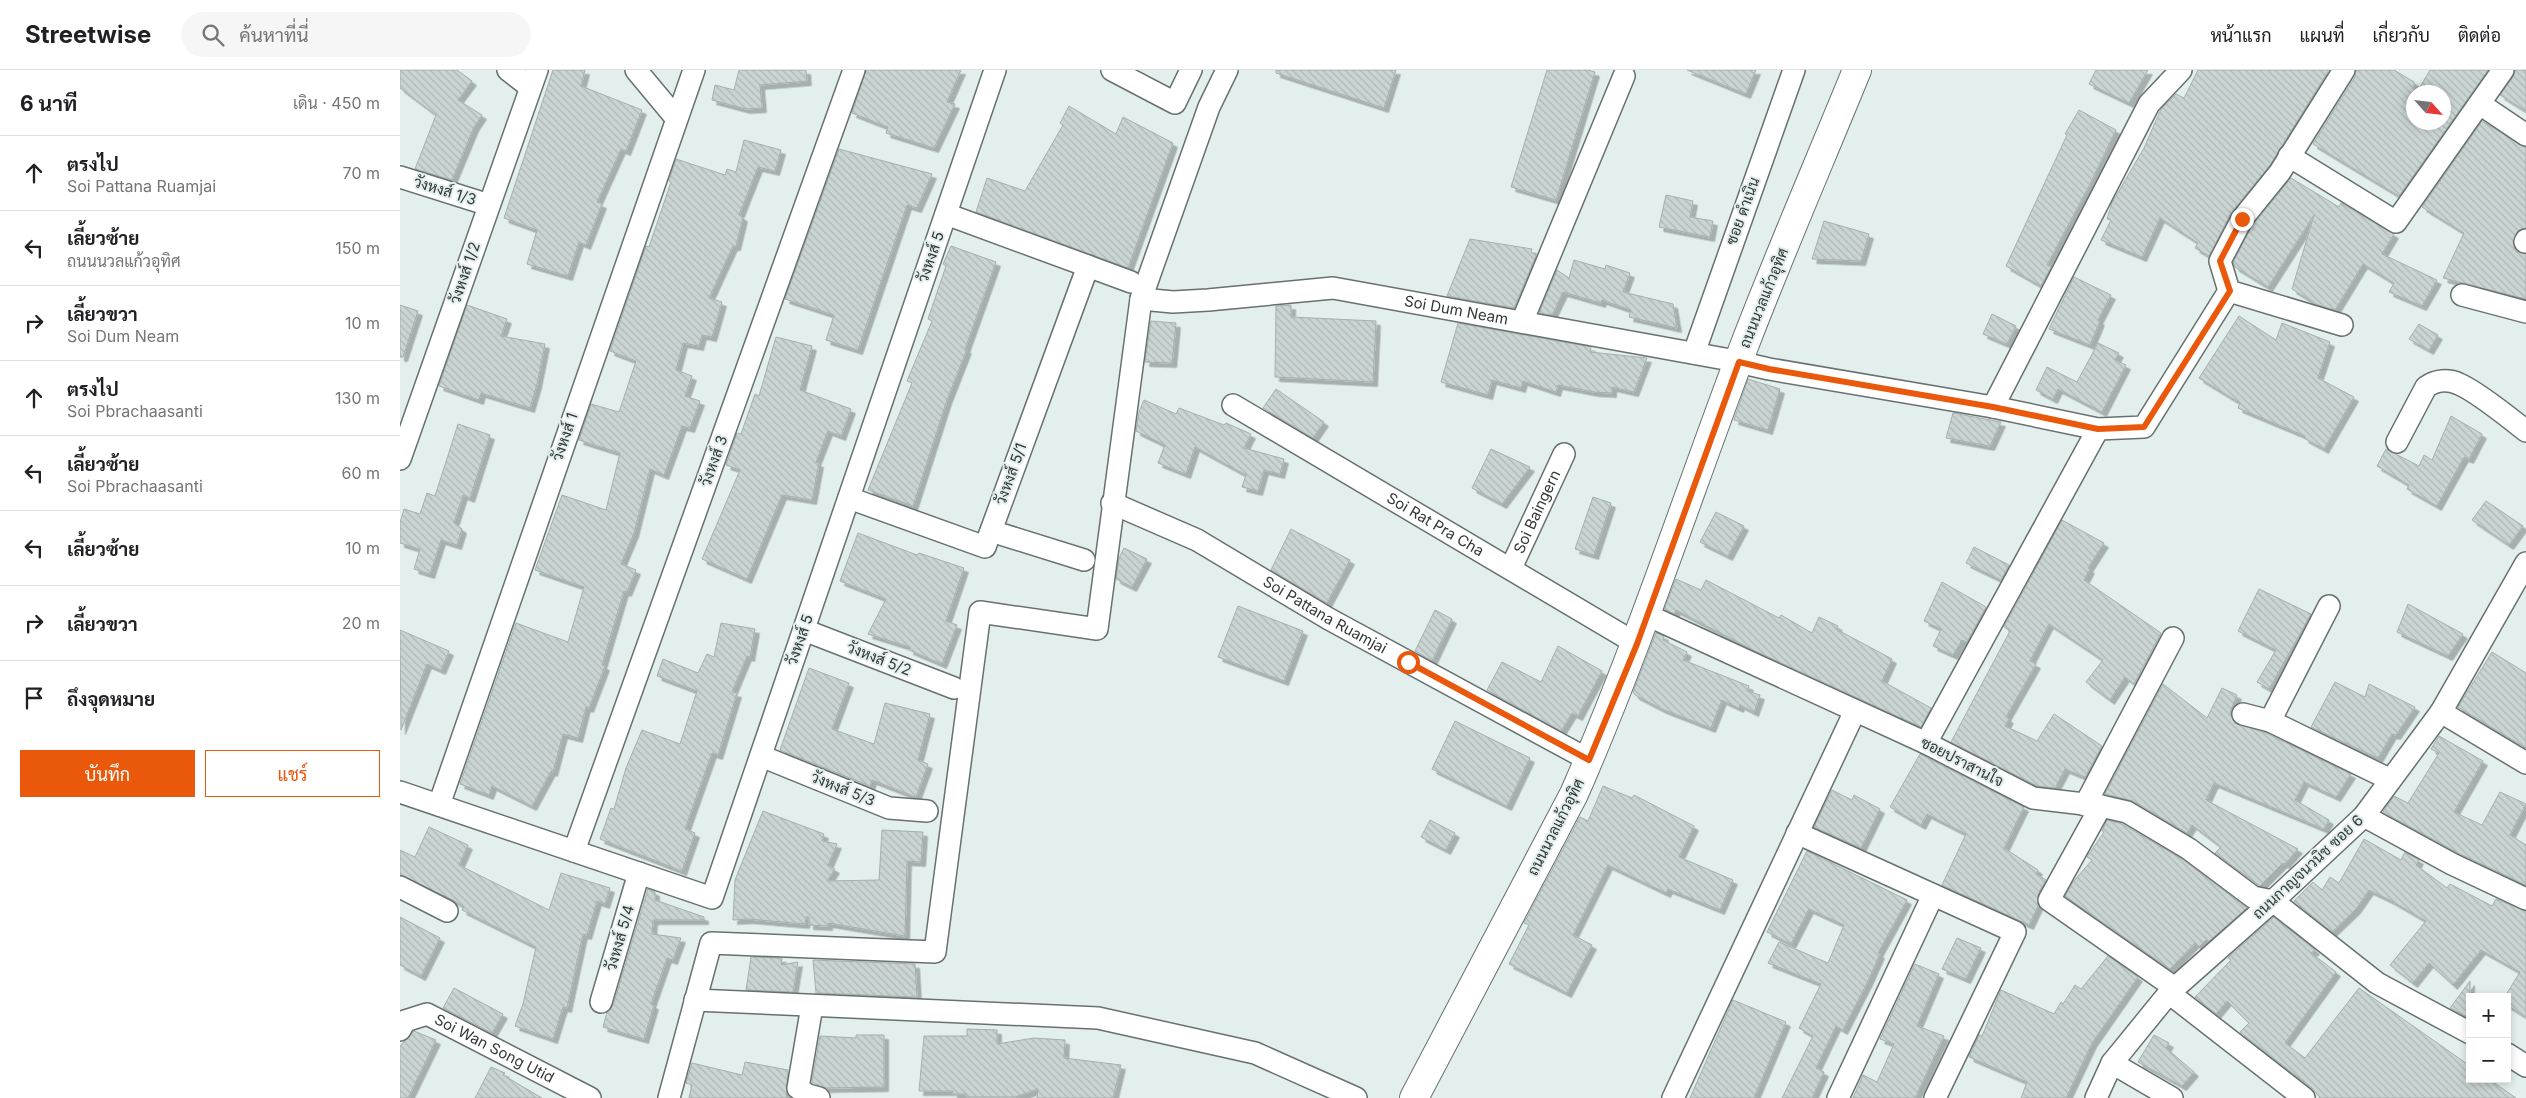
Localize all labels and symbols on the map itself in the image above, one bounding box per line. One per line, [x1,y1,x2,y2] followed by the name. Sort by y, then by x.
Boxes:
[2406,85,2451,130] north arrow
[412,172,479,209] street label: วังหงส์ 1/3
[1722,174,1764,247] street label: ซอย ดำเนิน
[2231,208,2254,231] route end
[913,229,948,285] street label: วังหงส์ 5
[445,239,484,306] street label: วังหงส์ 1/2
[1735,245,1794,351] street label: ถนนนวลแก้วอุทิศ
[1403,291,1510,329] street label: Soi Dum Neam
[547,410,582,464] street label: วังหงส์ 1
[696,433,732,489] street label: วังหงส์ 3
[991,440,1030,507] street label: วังหงส์ 5/1
[1509,467,1564,556] street label: Soi Baingern
[1383,488,1488,560] street label: Soi Rat Pra Cha
[1260,572,1390,658] street label: Soi Pattana Ruamjai
[782,612,817,668] street label: วังหงส์ 5
[844,638,914,679] street label: วังหงส์ 5/2
[1397,651,1420,674] route start
[1918,733,2007,791] street label: ซอยปราสานใจ
[808,767,878,810] street label: วังหงส์ 5/3
[1523,775,1590,879] street label: ถนนนวลแก้วอุทิศ
[2248,810,2367,923] street label: ถนนกาญจนวนิช ซอย 6
[601,903,638,973] street label: วังหงส์ 5/4
[431,1010,557,1087] street label: Soi Wan Song Utid

